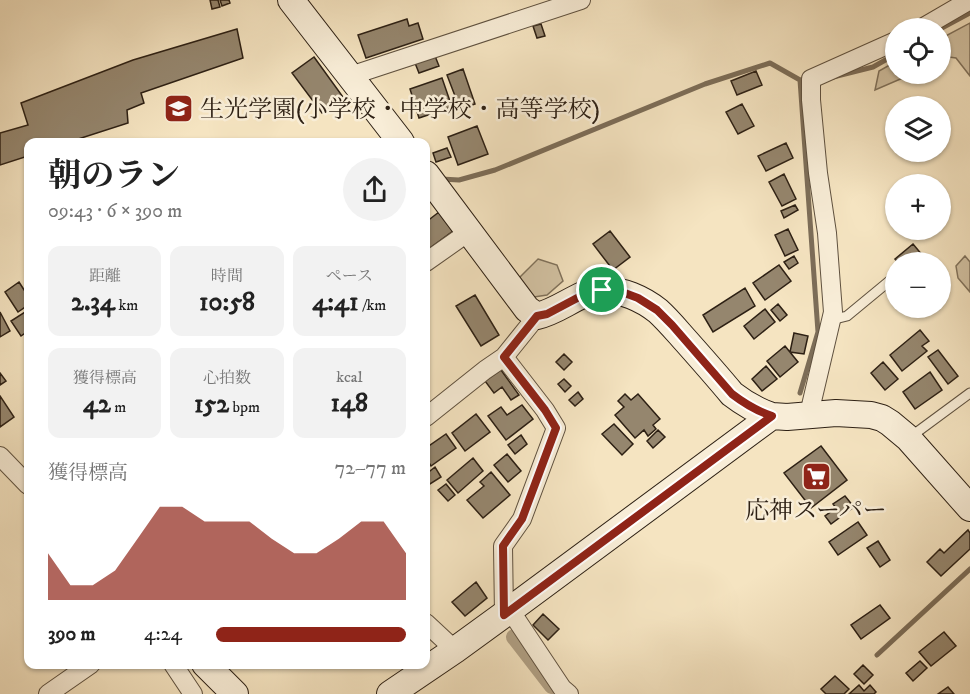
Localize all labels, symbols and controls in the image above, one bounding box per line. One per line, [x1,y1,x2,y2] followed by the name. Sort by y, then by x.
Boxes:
[885,18,951,318] map controls
[885,18,951,84] button: locate
[163,93,195,125] school or university icon: 生光学園(小学校・中学校・高等学校)
[200,95,600,125] place label: 生光学園(小学校・中学校・高等学校)
[885,96,951,162] button: layers
[48,156,180,197] text: 朝のラン
[343,158,406,221] button: share
[885,174,951,240] button: +
[48,199,182,224] text: 09:43 · 6 × 390 m
[885,252,951,318] button: −
[576,264,627,315] pin
[89,266,121,286] text: 距離
[211,266,243,286] text: 時間
[326,266,373,286] text: ペース
[585,273,618,306] icon: arrive
[71,286,115,319] text: 2.34
[199,286,255,319] text: 10:58
[312,286,359,319] text: 4:41
[115,295,138,315] text: km
[359,295,386,315] text: /km
[336,367,362,387] text: kcal
[73,368,137,388] text: 獲得標高
[203,368,251,388] text: 心拍数
[331,387,368,420] text: 148
[83,388,111,421] text: 42
[194,388,229,421] text: 152
[111,397,126,417] text: m
[229,397,260,417] text: bpm
[335,456,406,481] text: 72–77 m
[48,461,128,486] text: 獲得標高
[800,461,832,493] supermarket icon: 応神スーパー
[745,496,887,526] place label: 応神スーパー
[48,622,96,647] text: 390 m
[144,622,182,647] text: 4:24

